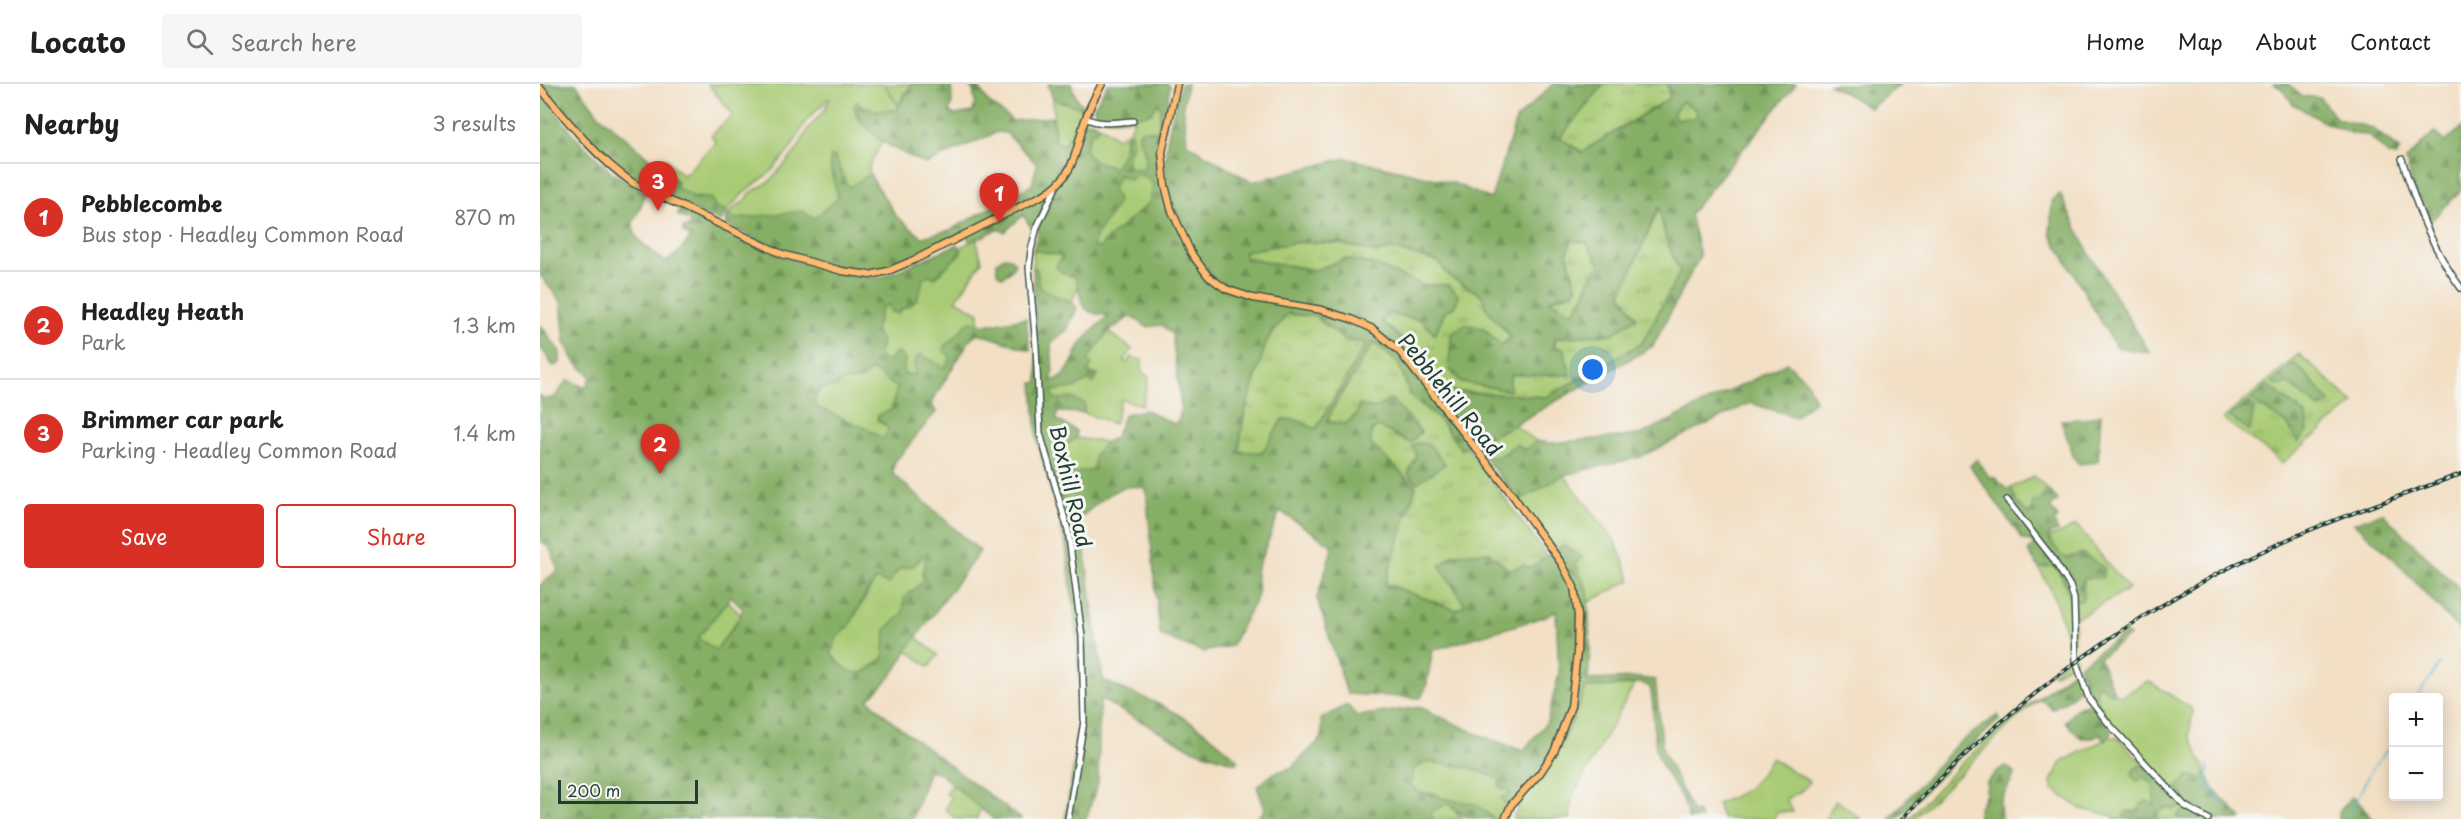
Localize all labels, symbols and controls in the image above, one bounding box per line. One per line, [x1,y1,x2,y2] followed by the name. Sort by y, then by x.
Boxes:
[162,14,582,68] search box
[30,20,126,63] text: Locato
[183,25,216,58] icon: search
[231,25,357,58] text: Search here
[2086,25,2145,57] text: Home
[2178,25,2223,57] text: Map
[2256,25,2317,57] text: About
[2350,25,2431,57] text: Contact
[24,104,119,143] text: Nearby
[433,108,516,138] text: 3 results
[638,162,678,211] pin: 3
[980,174,1018,223] pin: 1
[81,186,222,219] text: Pebblecombe
[39,202,48,232] text: 1
[454,202,516,232] text: 870 m
[81,219,404,249] text: Bus stop · Headley Common Road
[81,294,244,327] text: Headley Heath
[36,310,51,340] text: 2
[453,310,516,340] text: 1.3 km
[1391,325,1511,463] street label: Pebblehill Road
[81,327,126,357] text: Park
[1578,355,1607,384] your location
[81,402,284,435] text: Brimmer car park
[37,418,50,448] text: 3
[454,418,516,448] text: 1.4 km
[1042,422,1102,550] street label: Boxhill Road
[640,424,680,474] pin: 2
[81,435,398,465] text: Parking · Headley Common Road
[24,504,264,568] button: Save
[276,504,516,568] button: Share
[2389,693,2443,801] map controls
[2389,693,2443,747] button: +
[2389,747,2443,801] button: −
[558,777,698,804] scale bar
[567,778,620,802] text: 200 m

